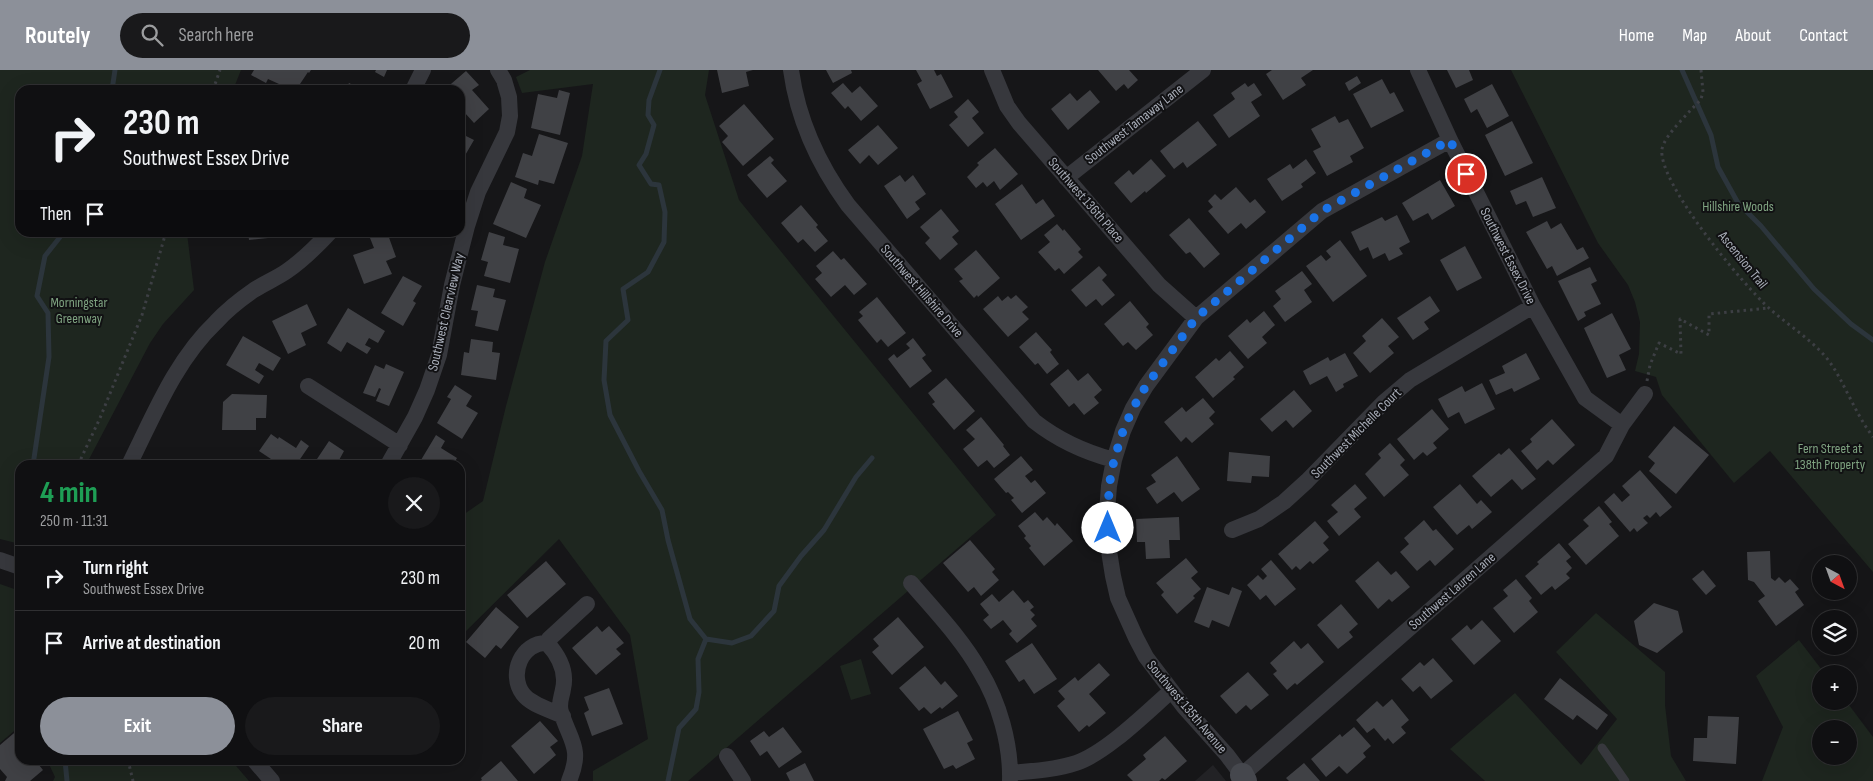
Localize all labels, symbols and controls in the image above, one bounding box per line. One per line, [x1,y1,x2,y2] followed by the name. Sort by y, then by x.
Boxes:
[120,13,470,58] search box
[25,21,90,50] text: Routely
[138,21,166,49] icon: search
[178,24,254,47] text: Search here
[1619,25,1654,46] text: Home
[1682,25,1707,46] text: Map
[1735,25,1771,46] text: About
[1799,25,1848,46] text: Contact
[1081,80,1187,168] street label: Southwest Tamaway Lane
[123,102,199,145] text: 230 m
[40,105,105,170] icon: right
[123,145,290,172] text: Southwest Essex Drive
[1445,153,1487,195] pin
[1044,154,1128,246] street label: Southwest 136th Place
[1452,160,1480,188] icon: arrive
[1702,198,1774,215] park label: Hillshire Woods
[81,200,109,228] icon: arrive
[40,203,71,226] text: Then
[1476,205,1540,307] street label: Southwest Essex Drive
[1714,227,1771,292] street label: Ascension Trail
[877,241,967,341] street label: Southwest Hillshire Drive
[424,251,468,373] street label: Southwest Clearview Way
[51,294,107,327] park label: Morningstar Greenway
[1307,384,1405,482] street label: Southwest Michelle Court
[1795,440,1866,473] park label: Fern Street at 138th Property
[40,475,98,511] text: 4 min
[388,477,440,529] button: close
[1081,501,1133,553] position arrow
[40,512,108,531] text: 250 m · 11:31
[1405,549,1499,633] street label: Southwest Lauren Lane
[1812,555,1858,600] north arrow
[1812,555,1857,765] map controls
[83,557,148,580] text: Turn right
[40,564,68,592] icon: right
[400,567,440,590] text: 230 m
[83,580,204,599] text: Southwest Essex Drive
[1812,610,1857,655] button: layers
[40,629,68,657] icon: arrive
[83,632,221,655] text: Arrive at destination
[408,632,440,655] text: 20 m
[1143,657,1231,757] street label: Southwest 135th Avenue
[1812,665,1857,710] button: +
[40,697,235,755] button: Exit
[245,697,440,755] button: Share
[1812,720,1857,765] button: −

